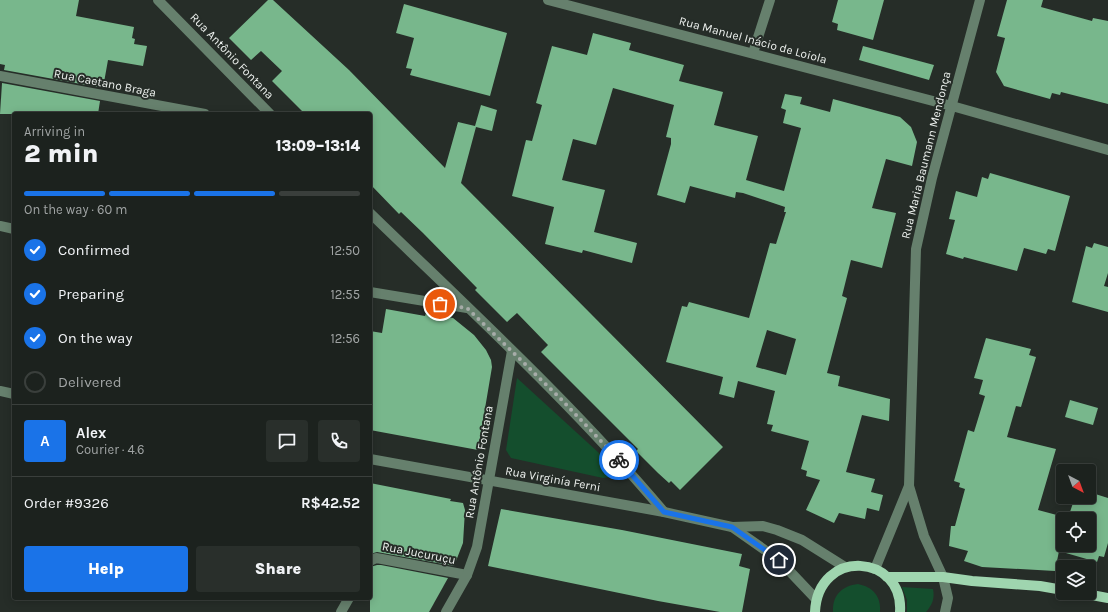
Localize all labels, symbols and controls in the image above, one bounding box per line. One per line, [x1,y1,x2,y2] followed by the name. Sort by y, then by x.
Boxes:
[187,10,277,102] street label: Rua Antônio Fontana
[678,14,828,66] street label: Rua Manuel Inácio de Loiola
[53,66,157,100] street label: Rua Caetano Braga
[898,70,954,240] street label: Rua Maria Baumann Mendonça
[24,124,85,139] text: Arriving in
[276,137,360,155] text: 13:09–13:14
[24,138,99,169] text: 2 min
[24,202,127,217] text: On the way · 60 m
[24,239,46,261] icon: check
[58,241,130,259] text: Confirmed
[330,243,360,258] text: 12:50
[24,283,46,305] icon: check
[58,285,124,303] text: Preparing
[330,287,360,302] text: 12:55
[423,287,457,321] pin
[429,293,451,315] icon: bag
[24,327,46,349] icon: check
[58,329,132,347] text: On the way
[330,331,360,346] text: 12:56
[58,373,122,391] text: Delivered
[462,405,496,519] street label: Rua Antônio Fontana
[266,420,308,462] button: chat
[318,420,360,462] button: phone
[76,424,106,442] text: Alex
[40,432,50,450] text: A
[599,440,639,480] courier
[76,442,144,457] text: Courier · 4.6
[608,449,630,471] icon: bike
[504,464,602,494] street label: Rua Virginía Ferni
[1056,464,1096,504] north arrow
[1056,464,1096,600] map controls
[24,494,109,512] text: Order #9326
[301,494,360,512] text: R$42.52
[1056,512,1096,552] button: locate
[381,539,457,567] street label: Rua Jucuruçu
[762,543,796,577] pin
[24,546,188,592] button: Help
[196,546,360,592] button: Share
[768,549,790,571] icon: home
[1056,560,1096,600] button: layers

